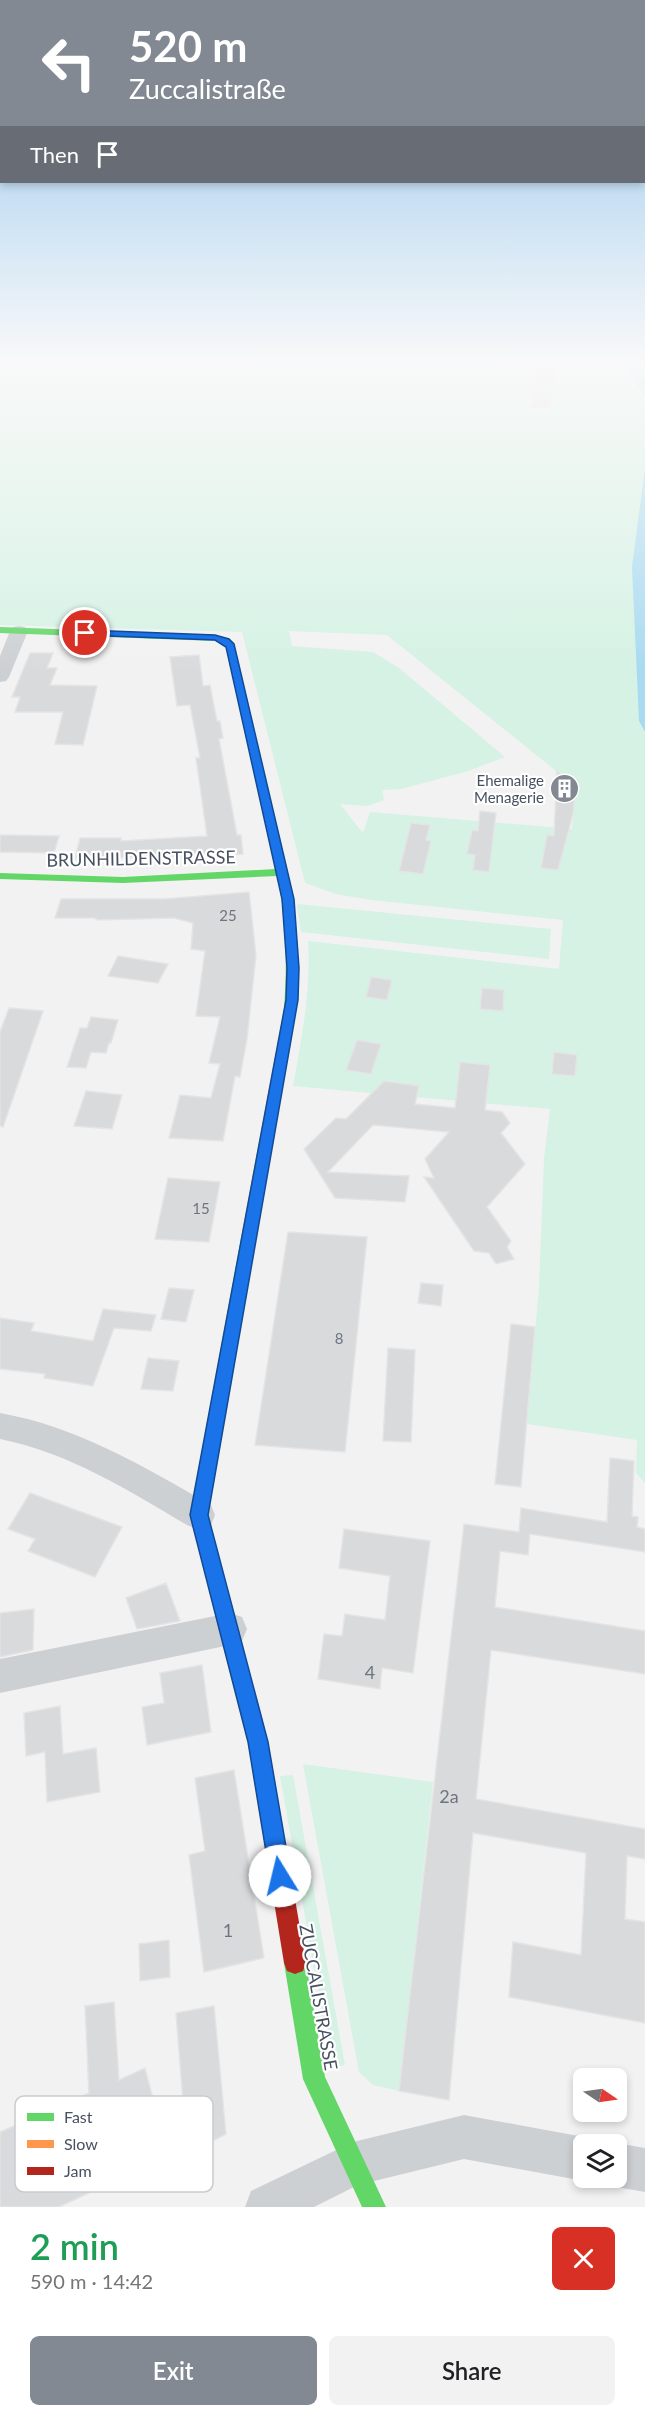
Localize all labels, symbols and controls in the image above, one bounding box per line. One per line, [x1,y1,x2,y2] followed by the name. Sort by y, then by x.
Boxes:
[129,21,247,71] text: 520 m
[30,24,108,102] icon: left
[129,72,286,105] text: Zuccalistraße
[91,138,124,171] icon: arrive
[30,141,79,168] text: Then
[59,607,110,658] pin
[68,616,101,649] icon: arrive
[474,771,544,806] place label: Ehemalige Menagerie
[549,773,581,805] building icon: Ehemalige Menagerie
[46,845,236,871] street label: BRUNHILDENSTRASSE
[219,906,237,924] house number: 25
[192,1199,210,1217] house number: 15
[335,1329,343,1347] house number: 8
[365,1661,375,1683] house number: 4
[439,1785,459,1807] house number: 2a
[248,1844,312,1908] position arrow
[223,1919,233,1941] house number: 1
[295,1922,343,2072] street label: ZUCCALISTRASSE
[573,2068,627,2122] north arrow
[573,2068,627,2188] map controls
[15,2096,213,2192] legend
[64,2107,93,2126] text: Fast
[64,2134,98,2153] text: Slow
[573,2134,627,2188] button: layers
[64,2161,92,2180] text: Jam
[30,2224,119,2268] text: 2 min
[552,2227,615,2290] button: close
[30,2269,153,2293] text: 590 m · 14:42
[30,2336,317,2405] button: Exit
[329,2336,615,2405] button: Share

